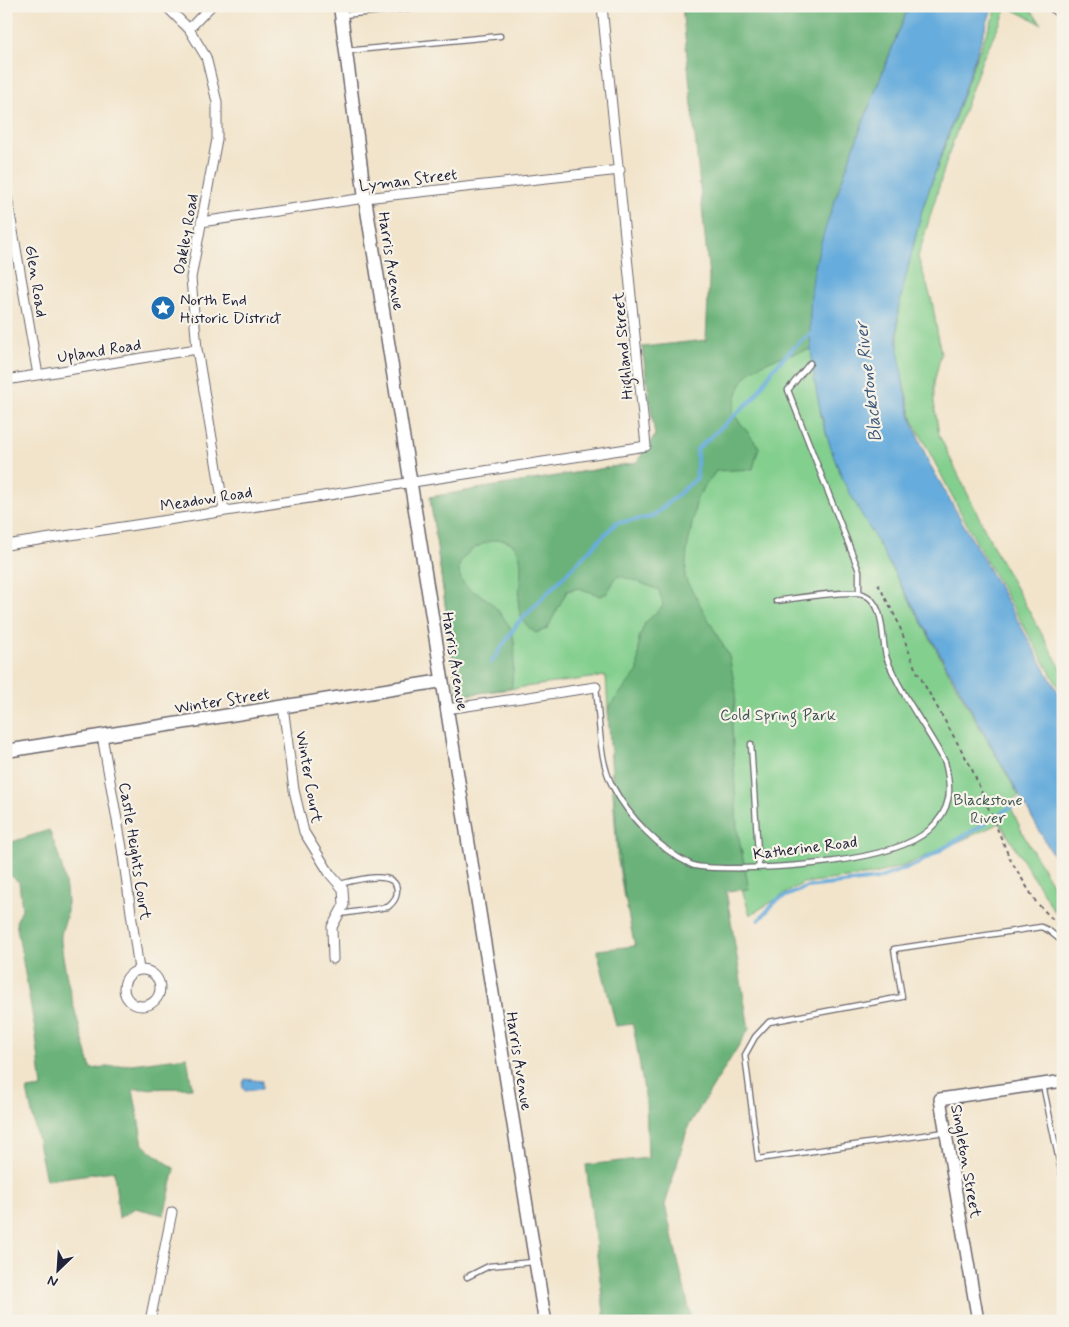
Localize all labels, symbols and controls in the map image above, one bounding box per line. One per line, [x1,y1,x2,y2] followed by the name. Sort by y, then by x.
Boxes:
[358,164,458,197] street label: Lyman Street
[169,192,204,276] street label: Oakley Road
[372,210,409,313] street label: Harris Avenue
[19,244,52,319] street label: Glen Road
[180,290,281,329] place label: North End Historic District
[608,291,640,401] street label: Highland Street
[150,295,176,321] place icon: North End Historic District
[849,318,888,443] water label: Blackstone River
[56,335,143,368] street label: Upland Road
[159,482,254,517] street label: Meadow Road
[436,610,473,713] street label: Harris Avenue
[173,684,271,719] street label: Winter Street
[720,705,836,727] park label: Cold Spring Park
[290,730,327,825] street label: Winter Court
[113,781,156,922] street label: Castle Heights Court
[953,790,1023,829] park label: Blackstone River
[752,832,858,865] street label: Katherine Road
[500,1010,537,1113] street label: Harris Avenue
[944,1103,986,1220] street label: Singleton Street
[32,1244,82,1294] north arrow
[45,1271,61,1291] text: N

